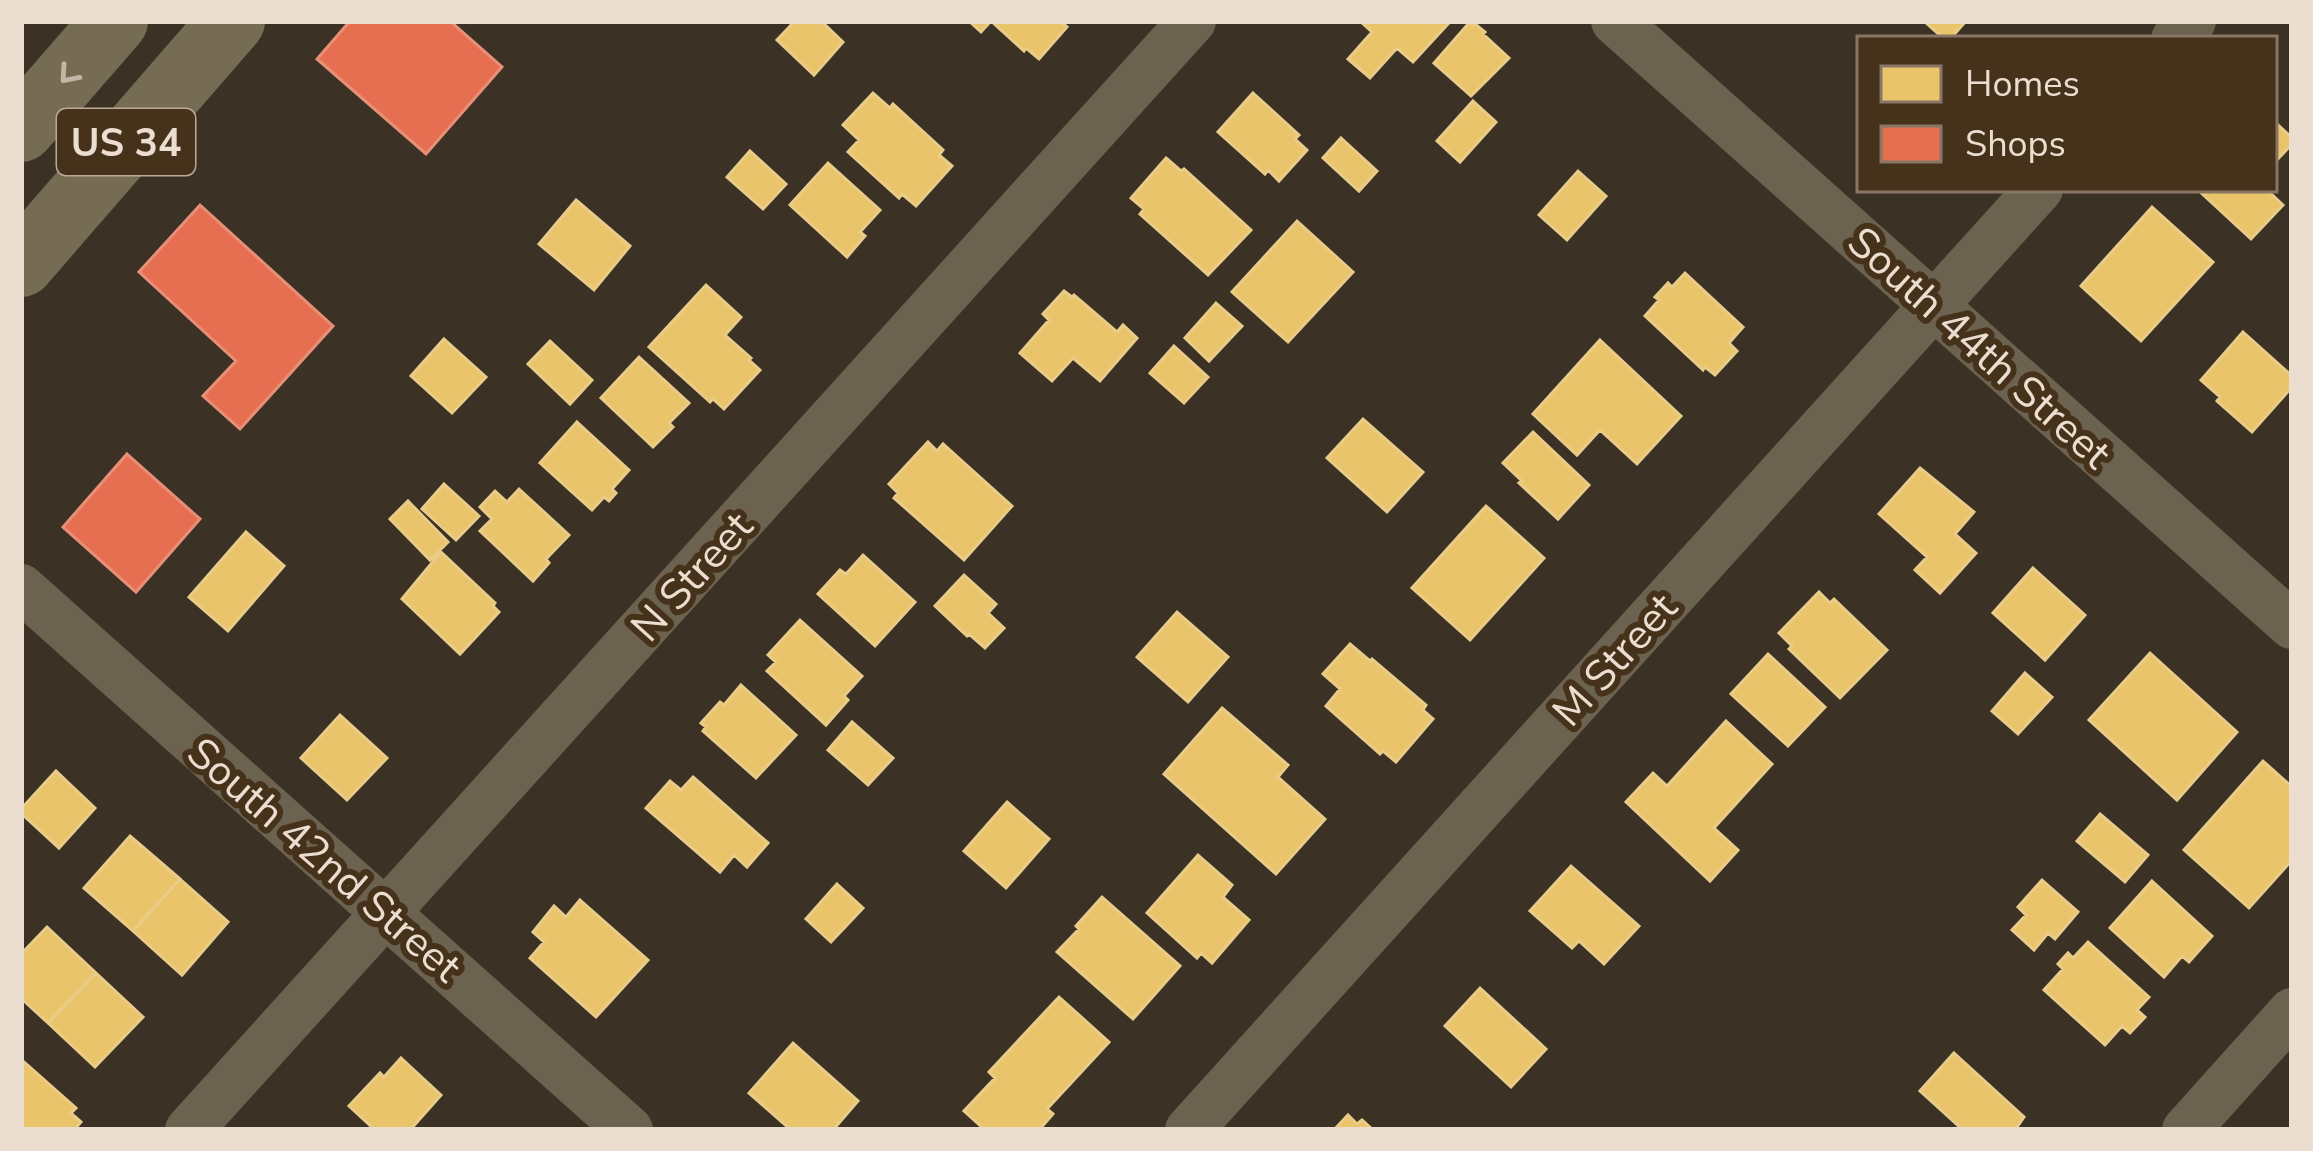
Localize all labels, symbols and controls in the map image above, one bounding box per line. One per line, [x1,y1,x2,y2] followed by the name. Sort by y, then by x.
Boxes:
[1857,36,2277,192] legend
[1965,60,2080,109] text: Homes
[61,61,82,83] one-way arrow
[57,109,195,175] road number: US 34
[1965,120,2066,169] text: Shops
[1835,214,2123,482] street label: South 44th Street
[619,500,766,654] street label: N Street
[1540,581,1690,739] street label: M Street
[175,725,474,995] street label: South 42nd Street

